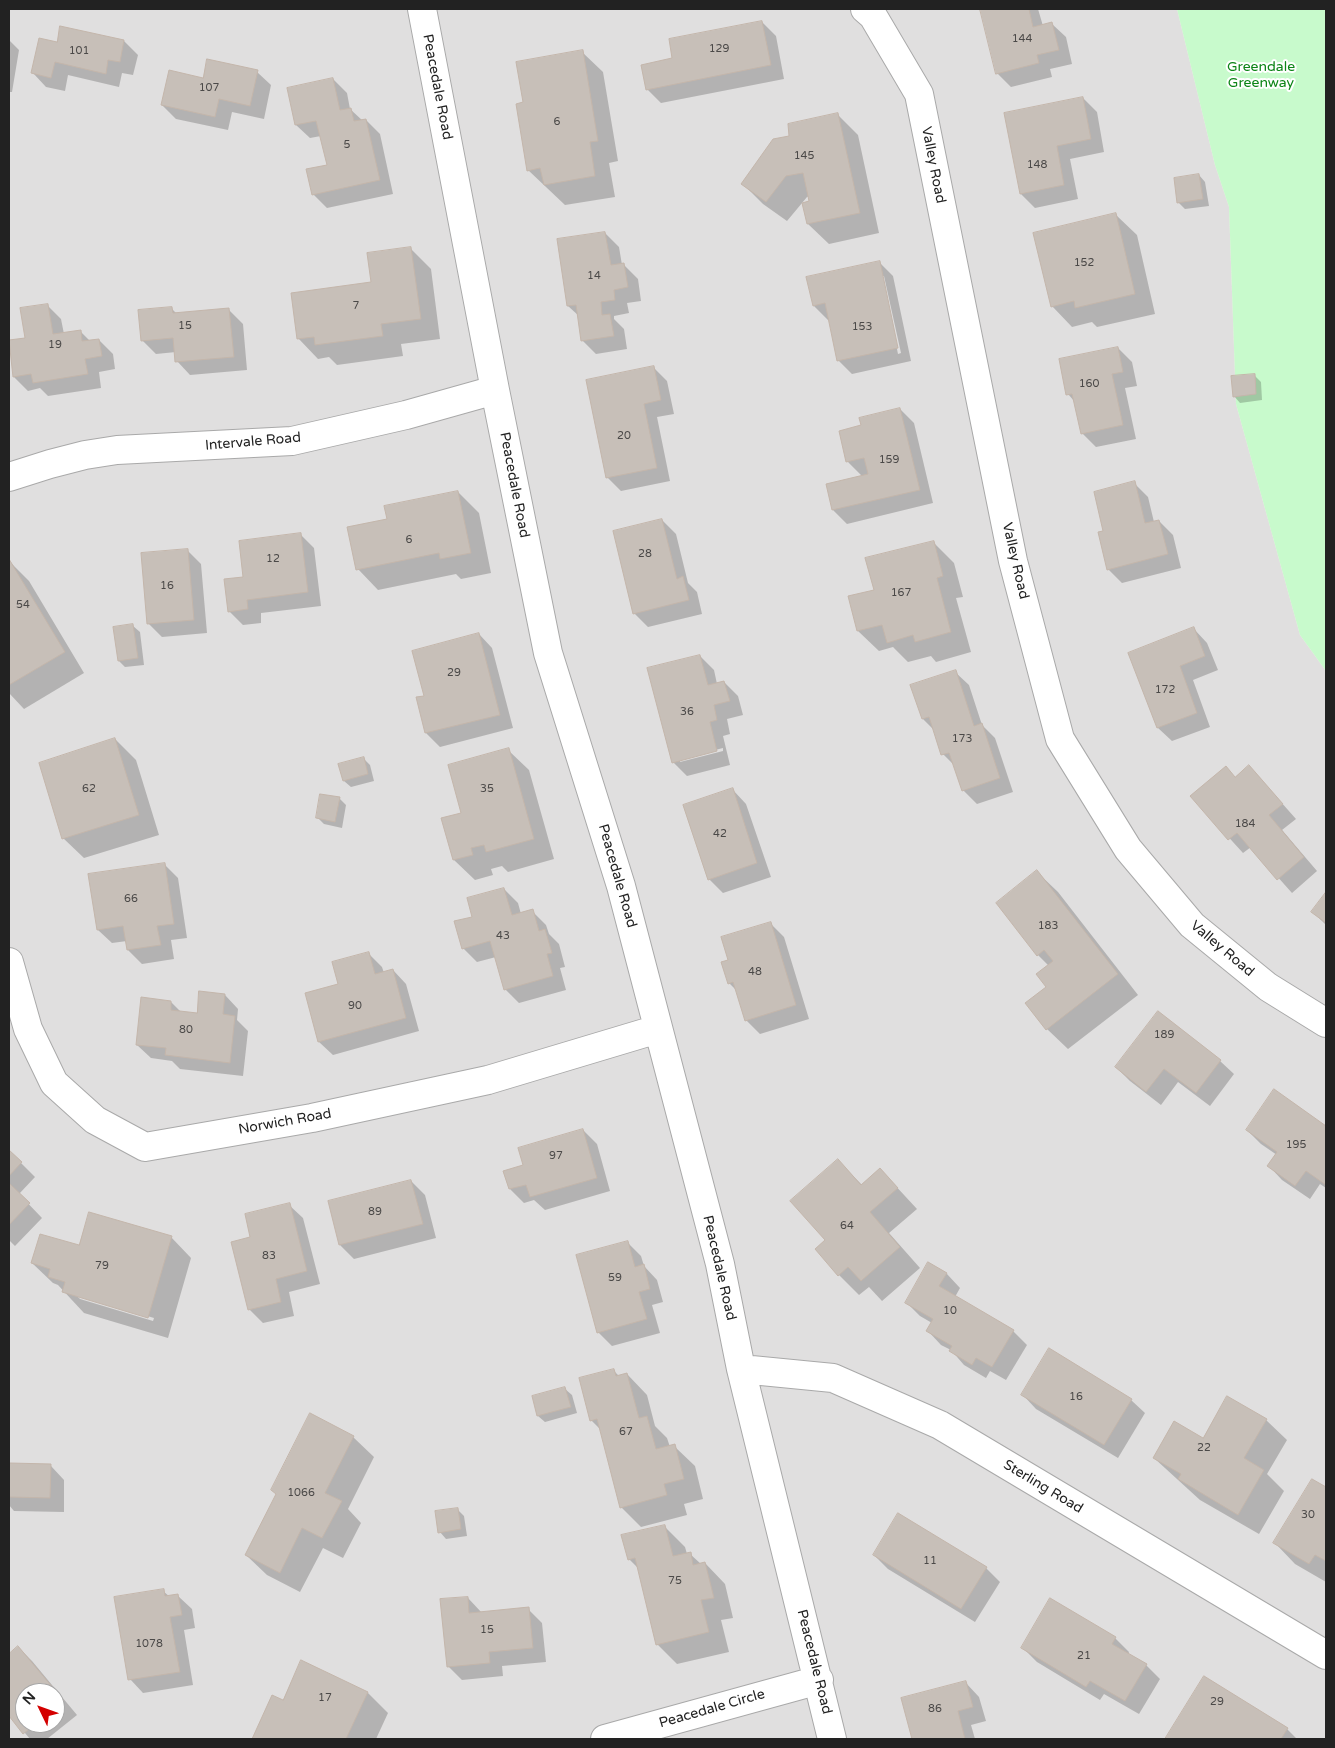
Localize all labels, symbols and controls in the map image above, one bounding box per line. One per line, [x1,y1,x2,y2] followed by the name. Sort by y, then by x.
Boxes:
[1012,32,1032,46] house number: 144
[419,33,455,141] street label: Peacedale Road
[709,42,729,56] house number: 129
[69,44,89,58] house number: 101
[1227,59,1295,92] park label: Greendale Greenway
[199,81,219,95] house number: 107
[554,115,560,129] house number: 6
[917,125,949,205] street label: Valley Road
[344,138,350,152] house number: 5
[794,149,814,163] house number: 145
[1027,158,1047,172] house number: 148
[1074,256,1094,270] house number: 152
[587,269,601,283] house number: 14
[353,299,359,313] house number: 7
[178,319,192,333] house number: 15
[852,320,872,334] house number: 153
[48,338,62,352] house number: 19
[1079,377,1099,391] house number: 160
[204,429,302,455] street label: Intervale Road
[617,429,631,443] house number: 20
[496,431,532,539] street label: Peacedale Road
[879,453,899,467] house number: 159
[998,521,1032,601] street label: Valley Road
[406,533,412,547] house number: 6
[638,547,652,561] house number: 28
[266,552,280,566] house number: 12
[160,579,174,593] house number: 16
[891,586,911,600] house number: 167
[16,598,30,612] house number: 54
[447,666,461,680] house number: 29
[1155,683,1175,697] house number: 172
[680,705,694,719] house number: 36
[952,732,972,746] house number: 173
[82,782,96,796] house number: 62
[480,782,494,796] house number: 35
[1235,817,1255,831] house number: 184
[594,822,640,930] street label: Peacedale Road
[713,827,727,841] house number: 42
[124,892,138,906] house number: 66
[1187,918,1257,980] street label: Valley Road
[1038,919,1058,933] house number: 183
[496,929,510,943] house number: 43
[748,965,762,979] house number: 48
[348,999,362,1013] house number: 90
[179,1023,193,1037] house number: 80
[1154,1028,1174,1042] house number: 189
[237,1106,333,1138] street label: Norwich Road
[1286,1138,1306,1152] house number: 195
[549,1149,563,1163] house number: 97
[368,1205,382,1219] house number: 89
[699,1214,739,1322] street label: Peacedale Road
[840,1219,854,1233] house number: 64
[262,1249,276,1263] house number: 83
[95,1259,109,1273] house number: 79
[608,1271,622,1285] house number: 59
[943,1304,957,1318] house number: 10
[1069,1390,1083,1404] house number: 16
[619,1425,633,1439] house number: 67
[1197,1441,1211,1455] house number: 22
[1000,1457,1086,1517] street label: Sterling Road
[287,1486,315,1500] house number: 1066
[1301,1508,1315,1522] house number: 30
[923,1554,937,1568] house number: 11
[668,1574,682,1588] house number: 75
[793,1608,835,1716] street label: Peacedale Road
[480,1623,494,1637] house number: 15
[135,1637,163,1651] house number: 1078
[1077,1649,1091,1663] house number: 21
[15,1683,65,1733] north arrow
[657,1686,767,1732] street label: Peacedale Circle
[19,1688,39,1708] text: N
[318,1691,332,1705] house number: 17
[1210,1695,1224,1709] house number: 29
[928,1702,942,1716] house number: 86

